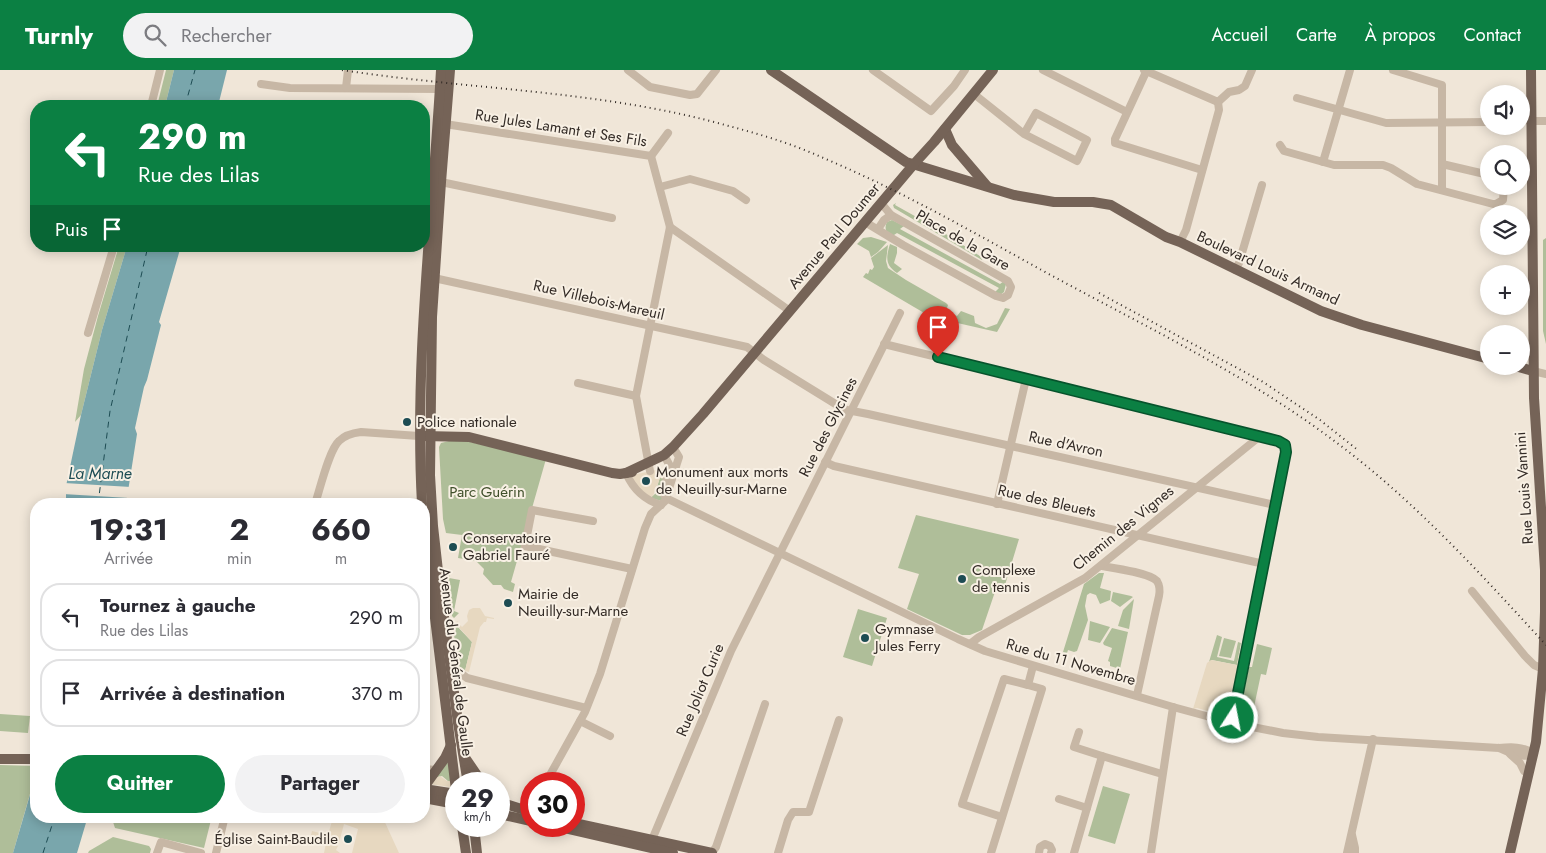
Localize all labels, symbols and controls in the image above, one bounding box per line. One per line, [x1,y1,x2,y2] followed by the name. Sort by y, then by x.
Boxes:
[123,13,473,58] search box
[25,18,93,53] text: Turnly
[141,21,169,49] icon: search
[181,22,272,49] text: Rechercher
[1211,22,1268,48] text: Accueil
[1296,22,1337,48] text: Carte
[1365,22,1435,48] text: À propos
[1463,22,1521,48] text: Contact
[1480,85,1530,375] map controls
[1480,85,1530,135] button: sound
[473,104,649,152] street label: Rue Jules Lamant et Ses Fils
[138,112,247,162] text: 290 m
[55,120,120,185] icon: left
[1480,145,1530,195] button: search
[138,158,259,190] text: Rue des Lilas
[783,177,886,294] street label: Avenue Paul Doumer
[912,204,1015,276] street label: Place de la Gare
[1480,205,1530,255] button: layers
[98,215,126,243] icon: arrive
[55,216,88,243] text: Puis
[1193,225,1343,311] street label: Boulevard Louis Armand
[1480,265,1530,315] button: +
[531,274,667,326] street label: Rue Villebois-Mareuil
[917,306,959,357] pin
[924,313,952,341] icon: arrive
[1480,325,1530,375] button: −
[793,373,863,481] street label: Rue des Glycines
[417,411,517,433] place label: Police nationale
[401,416,413,428] marker: Police nationale
[1027,425,1105,463] street label: Rue d'Avron
[1509,431,1539,545] street label: Rue Louis Vannini
[656,461,788,500] place label: Monument aux morts de Neuilly-sur-Marne
[68,462,132,485] water label: La Marne
[640,475,652,487] marker: Monument aux morts de Neuilly-sur-Marne
[996,479,1098,523] street label: Rue des Bleuets
[1068,480,1178,576] street label: Chemin des Vignes
[449,481,525,503] park label: Parc Guérin
[89,508,168,551] text: 19:31
[230,508,249,551] text: 2
[311,508,371,551] text: 660
[463,527,551,566] place label: Conservatoire Gabriel Fauré
[447,541,459,553] marker: Conservatoire Gabriel Fauré
[104,547,153,570] text: Arrivée
[227,547,252,570] text: min
[335,547,347,570] text: m
[972,559,1036,598] place label: Complexe de tennis
[434,567,478,758] street label: Avenue du Général de Gaulle
[956,573,968,585] marker: Complexe de tennis
[518,583,628,622] place label: Mairie de Neuilly-sur-Marne
[100,592,256,619] text: Tournez à gauche
[502,597,514,609] marker: Mairie de Neuilly-sur-Marne
[57,603,85,631] icon: left
[349,604,403,631] text: 290 m
[873,618,941,657] place label: Gymnase Jules Ferry
[100,619,188,642] text: Rue des Lilas
[859,632,871,644] marker: Gymnase Jules Ferry
[1004,633,1139,691] street label: Rue du 11 Novembre
[671,640,730,740] street label: Rue Joliot Curie
[57,679,85,707] icon: arrive
[100,680,285,707] text: Arrivée à destination
[351,680,403,707] text: 370 m
[1206,691,1258,743] position arrow
[55,755,225,813] button: Quitter
[235,755,405,813] button: Partager
[520,772,585,837] speed limit sign: 30
[461,780,494,816] text: 29
[464,808,491,826] text: km/h
[215,828,338,850] place label: Église Saint-Baudile
[342,833,354,845] marker: Église Saint-Baudile

